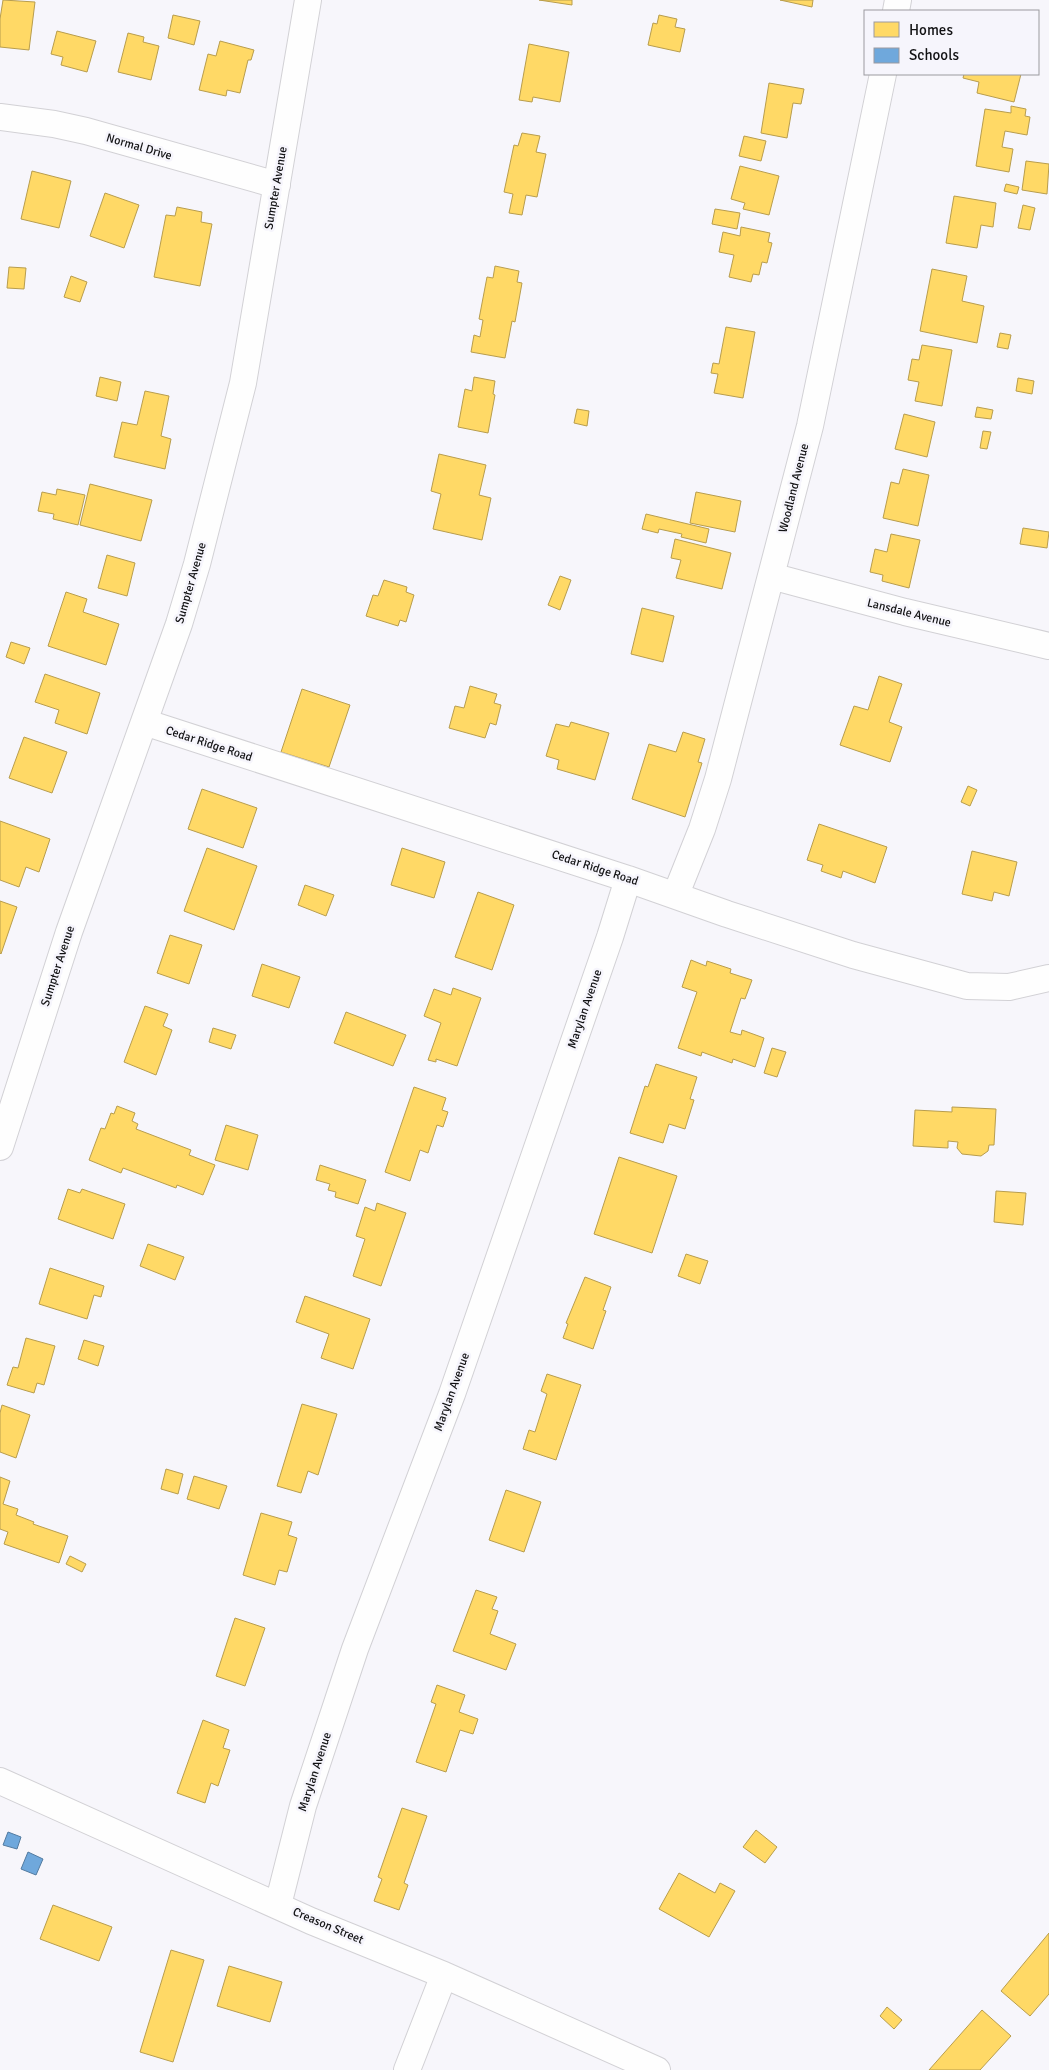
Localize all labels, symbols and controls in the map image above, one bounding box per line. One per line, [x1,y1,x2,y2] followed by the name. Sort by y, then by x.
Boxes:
[864,10,1039,75] legend
[909,21,953,39] text: Homes
[909,46,960,64] text: Schools
[105,130,173,164] street label: Normal Drive
[261,145,291,231] street label: Sumpter Avenue
[776,442,812,534] street label: Woodland Avenue
[172,541,210,625] street label: Sumpter Avenue
[865,595,953,631] street label: Lansdale Avenue
[164,723,254,765] street label: Cedar Ridge Road
[550,847,640,889] street label: Cedar Ridge Road
[38,924,78,1008] street label: Sumpter Avenue
[564,968,606,1050] street label: Marylan Avenue
[431,1351,473,1433] street label: Marylan Avenue
[295,1730,335,1814] street label: Marylan Avenue
[290,1904,366,1948] street label: Creason Street

